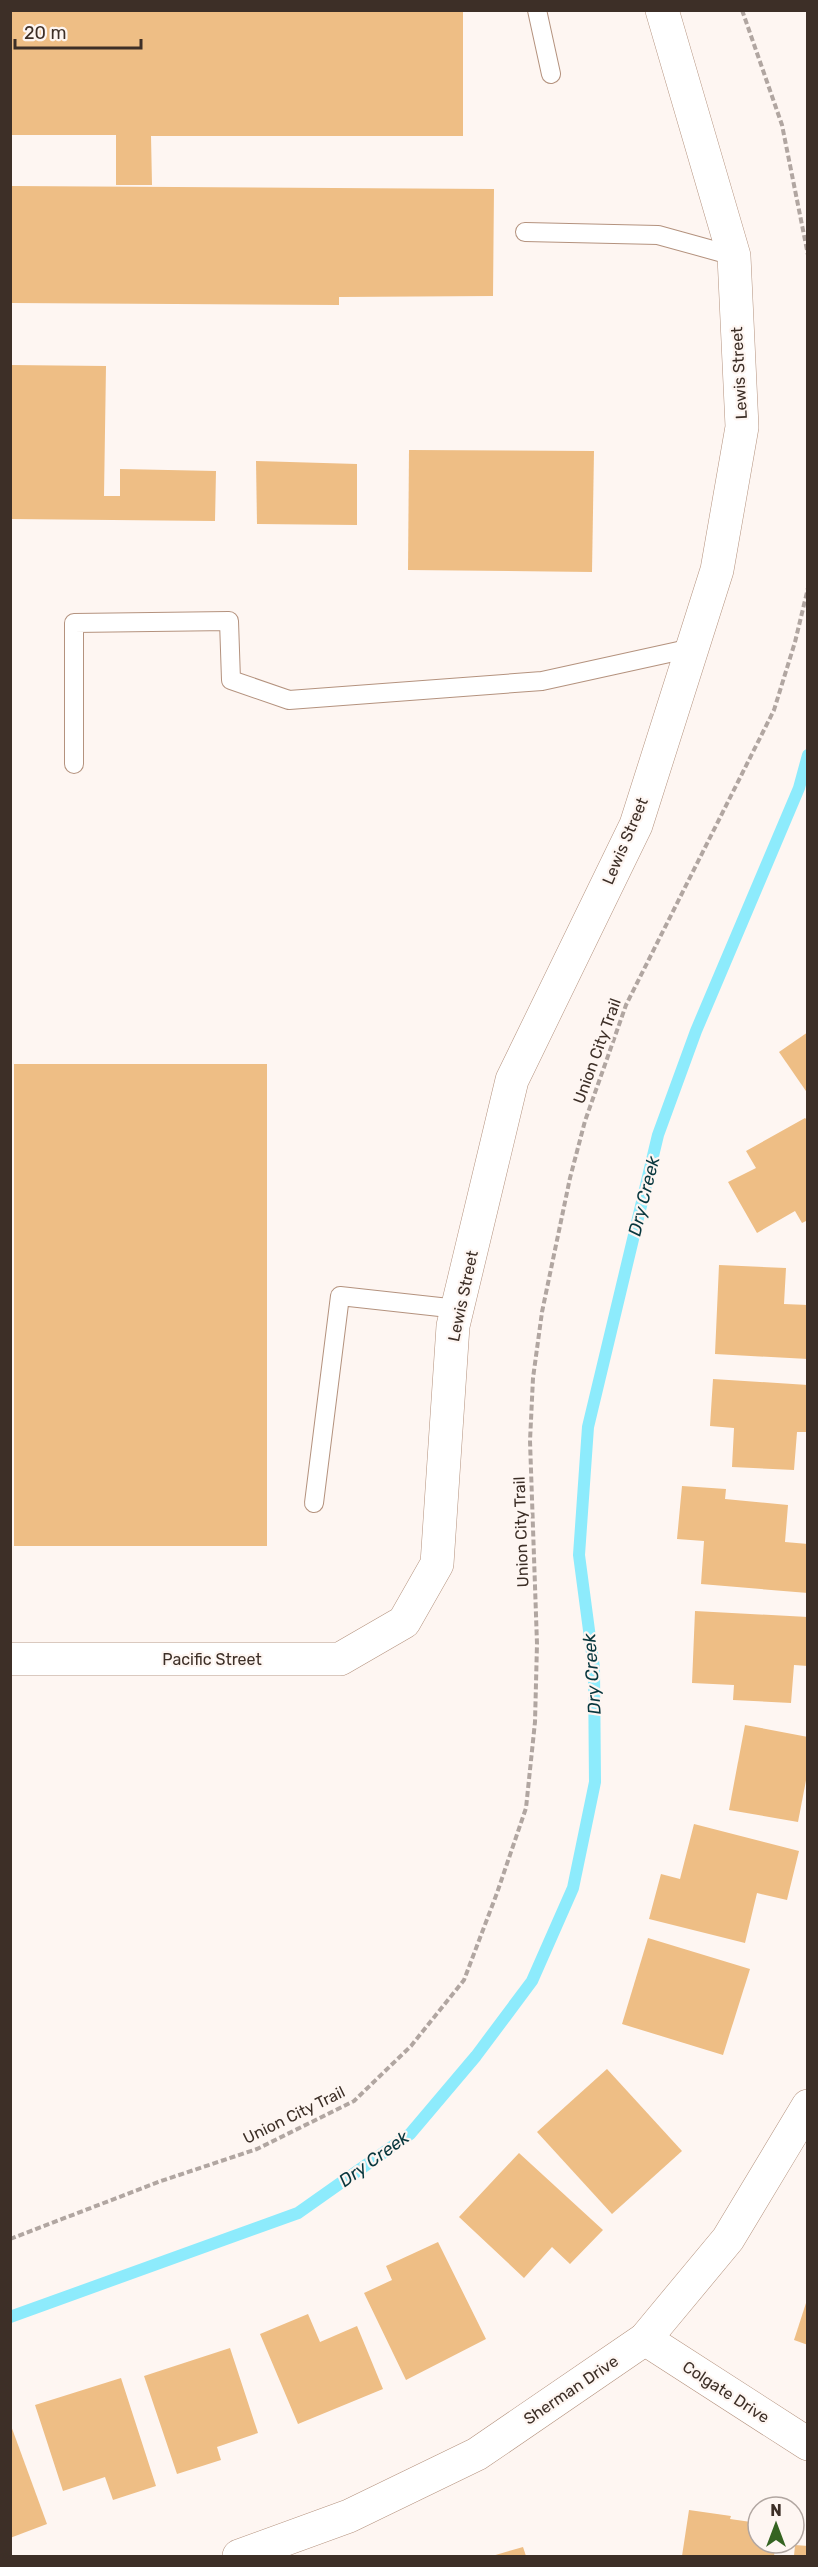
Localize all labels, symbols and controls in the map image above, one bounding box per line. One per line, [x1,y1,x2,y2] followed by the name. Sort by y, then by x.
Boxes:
[15,12,141,50] scale bar
[24,22,66,44] text: 20 m
[727,326,751,420] street label: Lewis Street
[598,795,652,887] street label: Lewis Street
[569,996,625,1106] street label: Union City Trail
[623,1153,665,1238] water label: Dry Creek
[444,1249,482,1343] street label: Lewis Street
[510,1476,532,1588] street label: Union City Trail
[578,1632,606,1715] water label: Dry Creek
[162,1650,262,1669] street label: Pacific Street
[240,2082,348,2148] street label: Union City Trail
[335,2126,414,2192] water label: Dry Creek
[520,2351,622,2429] street label: Sherman Drive
[679,2357,773,2427] street label: Colgate Drive
[746,2495,806,2555] north arrow
[770,2501,782,2520] text: N

